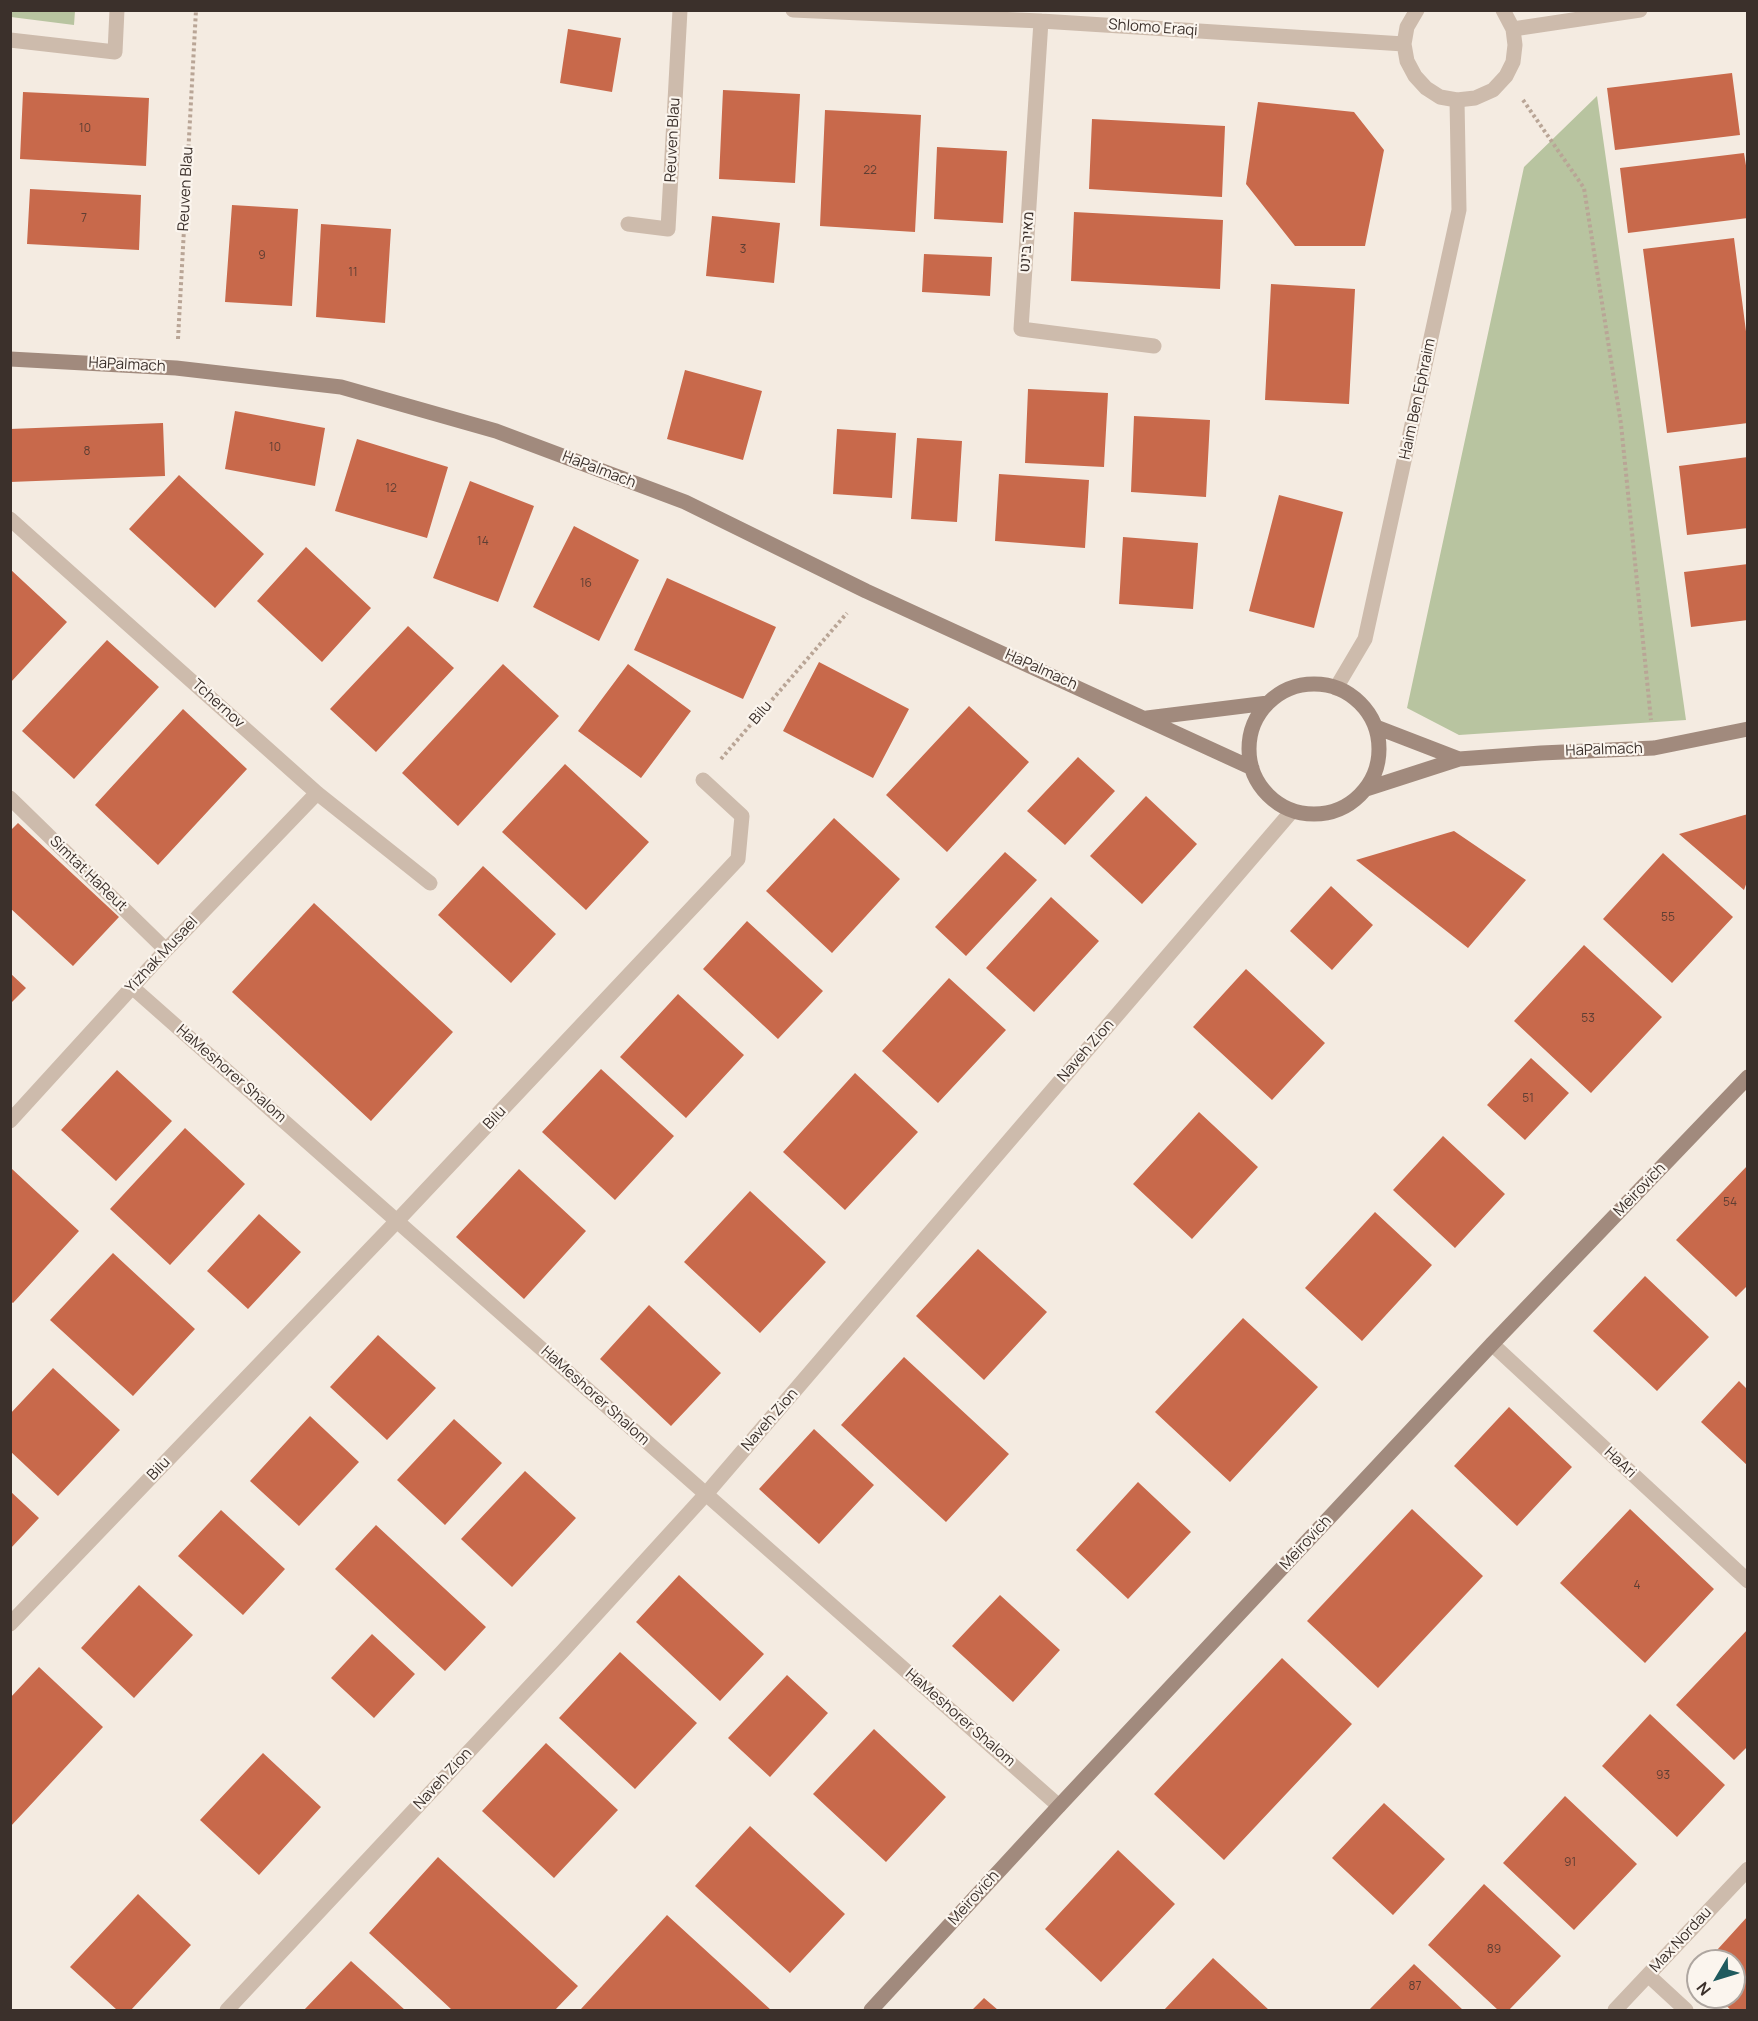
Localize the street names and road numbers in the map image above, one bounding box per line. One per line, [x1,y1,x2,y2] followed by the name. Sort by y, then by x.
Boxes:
[1108,16,1198,40] street label: Shlomo Eraqi
[662,97,684,183] street label: Reuven Blau
[175,146,197,232] street label: Reuven Blau
[1016,211,1038,273] street label: מאיר בינט
[1396,337,1440,461] street label: Haim Ben Ephraim
[88,354,166,376] street label: HaPalmach
[560,448,638,492] street label: HaPalmach
[1002,646,1080,694] street label: HaPalmach
[188,676,248,732] street label: Tchernov
[746,698,776,728] street label: Bilu
[1565,740,1643,760] street label: HaPalmach
[46,833,130,915] street label: Simtat HaReut
[122,913,202,997] street label: Yizhak Musael
[1054,1016,1118,1086] street label: Naveh Zion
[172,1021,290,1127] street label: HaMeshorer Shalom
[480,1103,510,1133] street label: Bilu
[1610,1160,1670,1220] street label: Meirovich
[537,1343,653,1449] street label: HaMeshorer Shalom
[738,1385,802,1455] street label: Naveh Zion
[1600,1444,1640,1482] street label: HaAri
[144,1454,174,1484] street label: Bilu
[1277,1512,1335,1574] street label: Meirovich
[901,1665,1019,1771] street label: HaMeshorer Shalom
[410,1745,476,1813] street label: Naveh Zion
[945,1867,1003,1929] street label: Meirovich
[1646,1904,1716,1976] street label: Max Nordau

